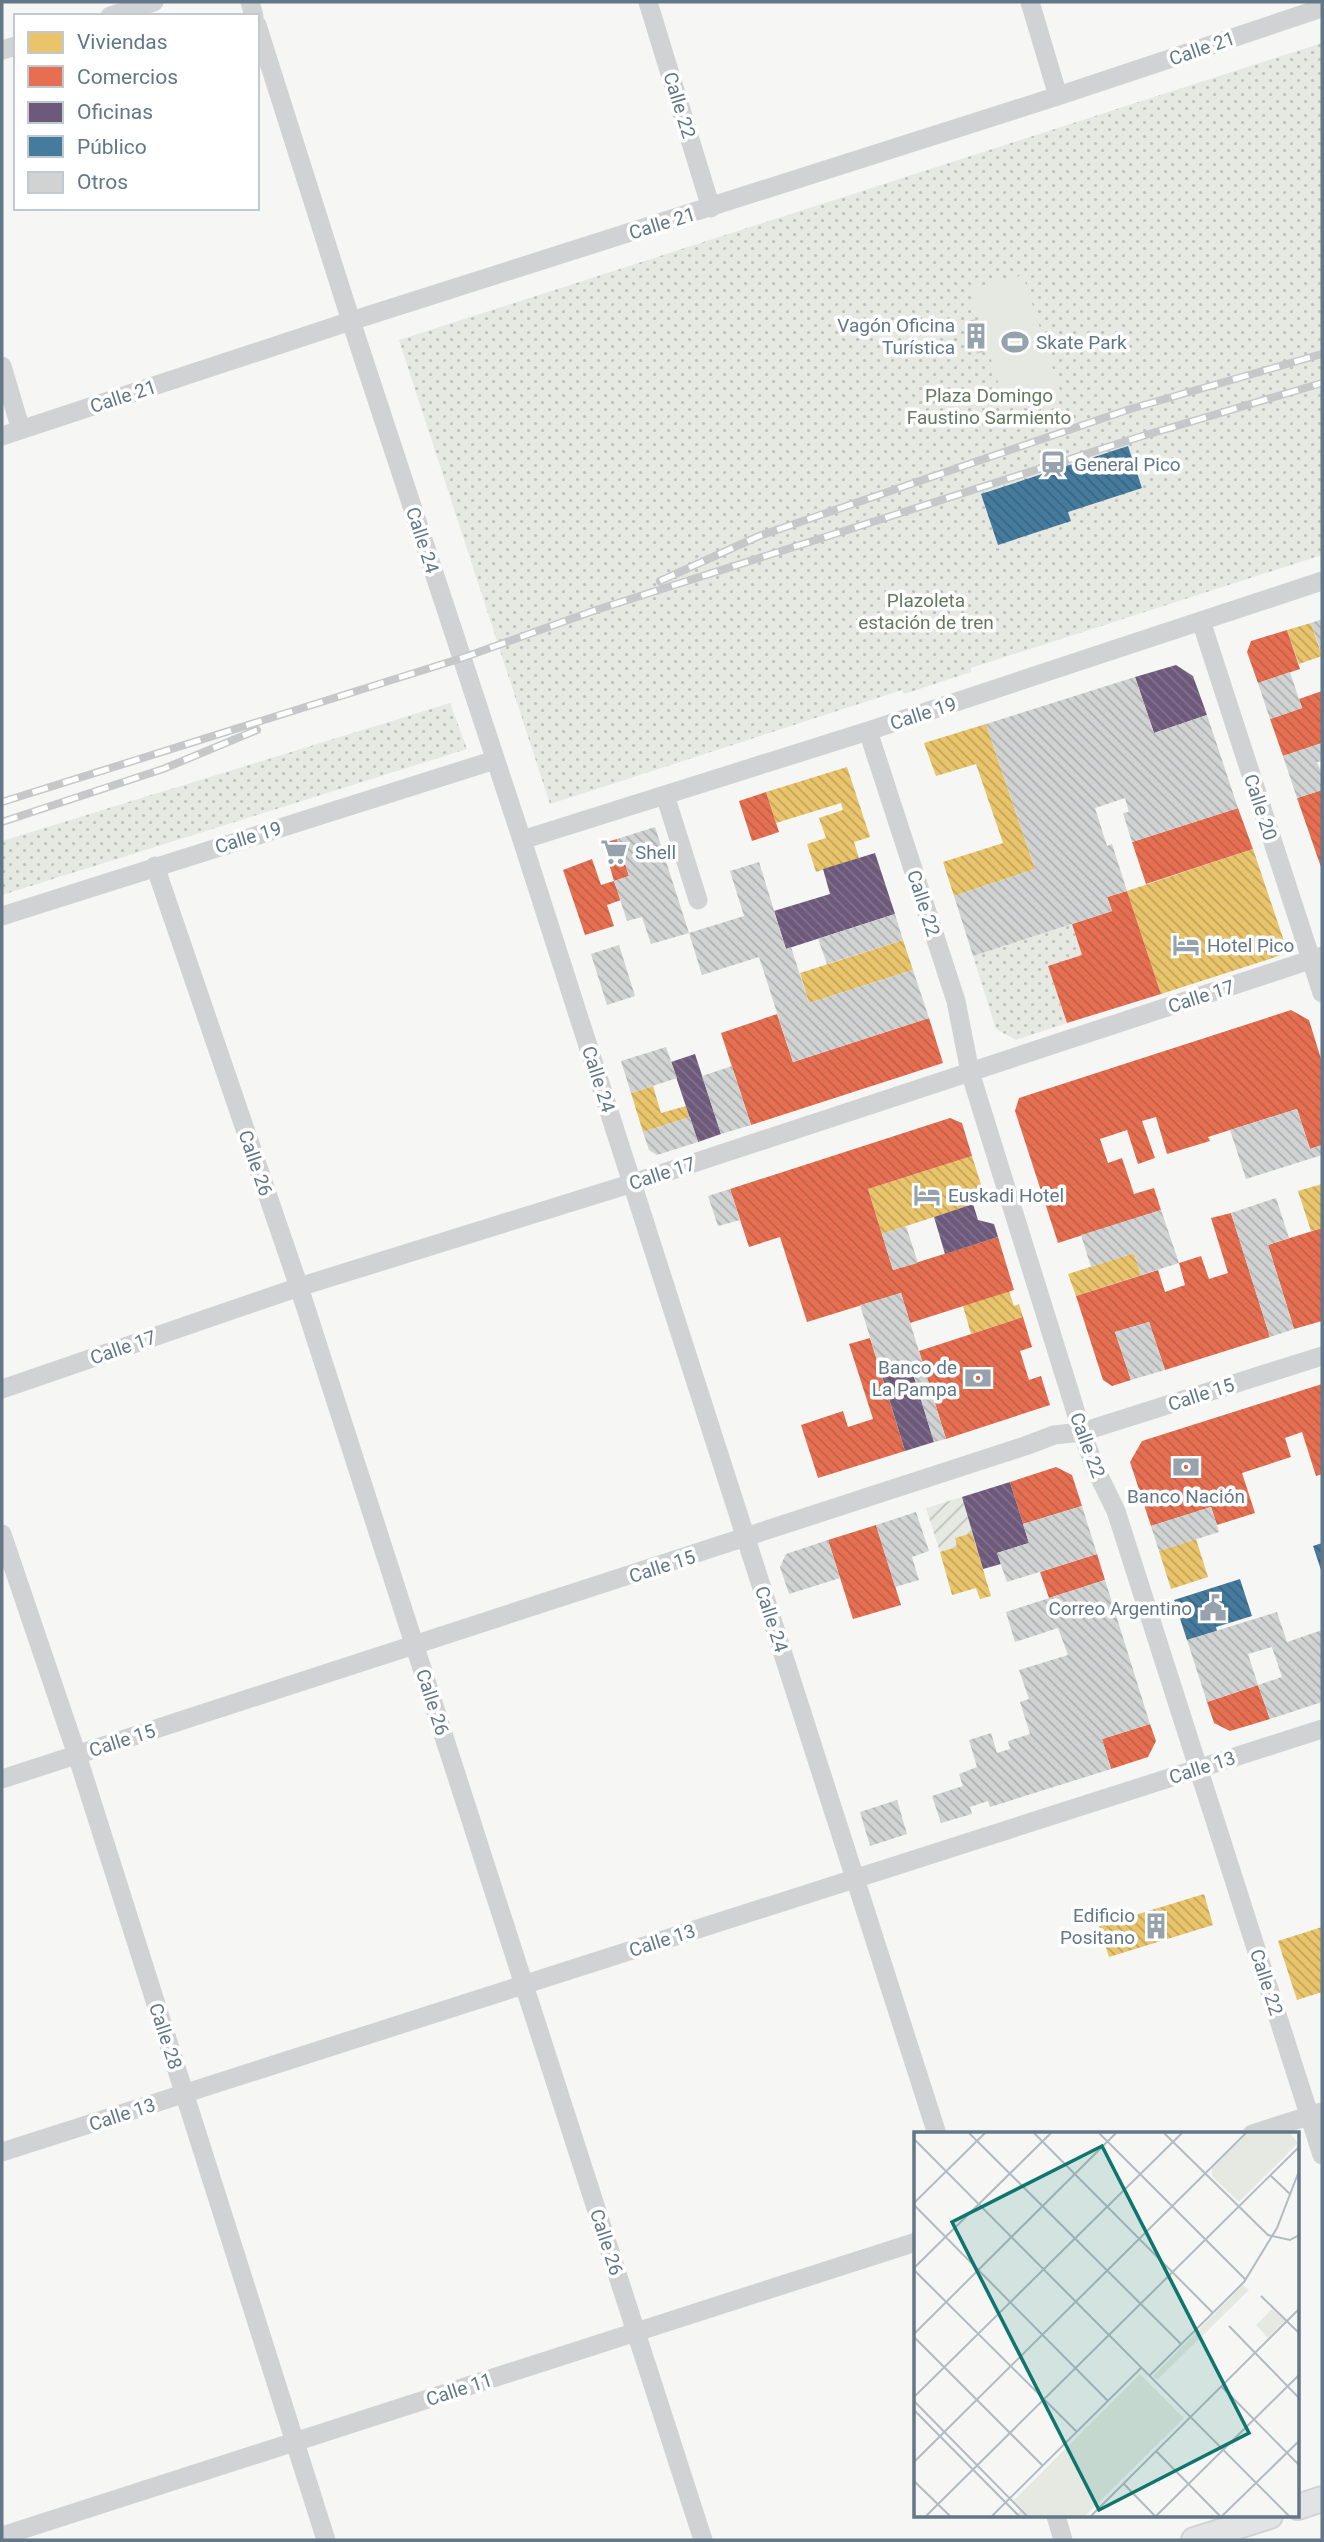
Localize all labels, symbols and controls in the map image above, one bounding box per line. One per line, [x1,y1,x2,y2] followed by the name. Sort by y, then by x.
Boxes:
[14,14,259,210] legend
[1166,27,1238,70] street label: Calle 21
[77,30,168,54] text: Viviendas
[77,65,178,89] text: Comercios
[659,69,700,141] street label: Calle 22
[77,100,153,124] text: Oficinas
[77,135,147,159] text: Público
[77,170,128,194] text: Otros
[626,203,698,244] street label: Calle 21
[837,314,955,359] place label: Vagón Oficina Turística
[961,321,991,351] building icon: Vagón Oficina Turística
[1000,327,1030,357] sports icon: Skate Park
[1036,331,1127,354] place label: Skate Park
[87,375,159,418] street label: Calle 21
[907,384,1071,429] park label: Plaza Domingo Faustino Sarmiento
[1038,449,1068,479] station icon: General Pico
[1074,453,1181,476] place label: General Pico
[401,504,444,576] street label: Calle 24
[858,589,994,634] park label: Plazoleta estación de tren
[887,692,959,735] street label: Calle 19
[1239,771,1282,843] street label: Calle 20
[212,817,284,858] street label: Calle 19
[599,837,629,867] supermarket icon: Shell
[635,841,676,864] place label: Shell
[902,867,945,939] street label: Calle 22
[1171,930,1201,960] hotel icon: Hotel Pico
[1207,934,1294,957] place label: Hotel Pico
[1165,975,1237,1018] street label: Calle 17
[577,1043,620,1115] street label: Calle 24
[234,1127,277,1199] street label: Calle 26
[626,1152,698,1195] street label: Calle 17
[912,1180,942,1210] hotel icon: Euskadi Hotel
[948,1184,1064,1207] place label: Euskadi Hotel
[87,1326,159,1369] street label: Calle 17
[872,1356,957,1401] place label: Banco de La Pampa
[963,1363,993,1393] bank icon: Banco de La Pampa
[1165,1373,1237,1416] street label: Calle 15
[1065,1409,1110,1481] street label: Calle 22
[1171,1452,1201,1482] bank icon: Banco Nación
[1127,1485,1245,1508] place label: Banco Nación
[626,1545,698,1588] street label: Calle 15
[750,1583,793,1655] street label: Calle 24
[1198,1593,1228,1623] public building icon: Correo Argentino
[1048,1597,1192,1620] place label: Correo Argentino
[411,1666,454,1738] street label: Calle 26
[86,1719,158,1762] street label: Calle 15
[1166,1746,1238,1789] street label: Calle 13
[1060,1904,1135,1949] place label: Edificio Positano
[1141,1911,1171,1941] building icon: Edificio Positano
[626,1919,698,1962] street label: Calle 13
[1245,1946,1288,2018] street label: Calle 22
[144,2000,187,2072] street label: Calle 28
[86,2093,158,2136] street label: Calle 13
[914,2132,1300,2518] inset map
[585,2206,628,2278] street label: Calle 26
[423,2368,495,2411] street label: Calle 11

